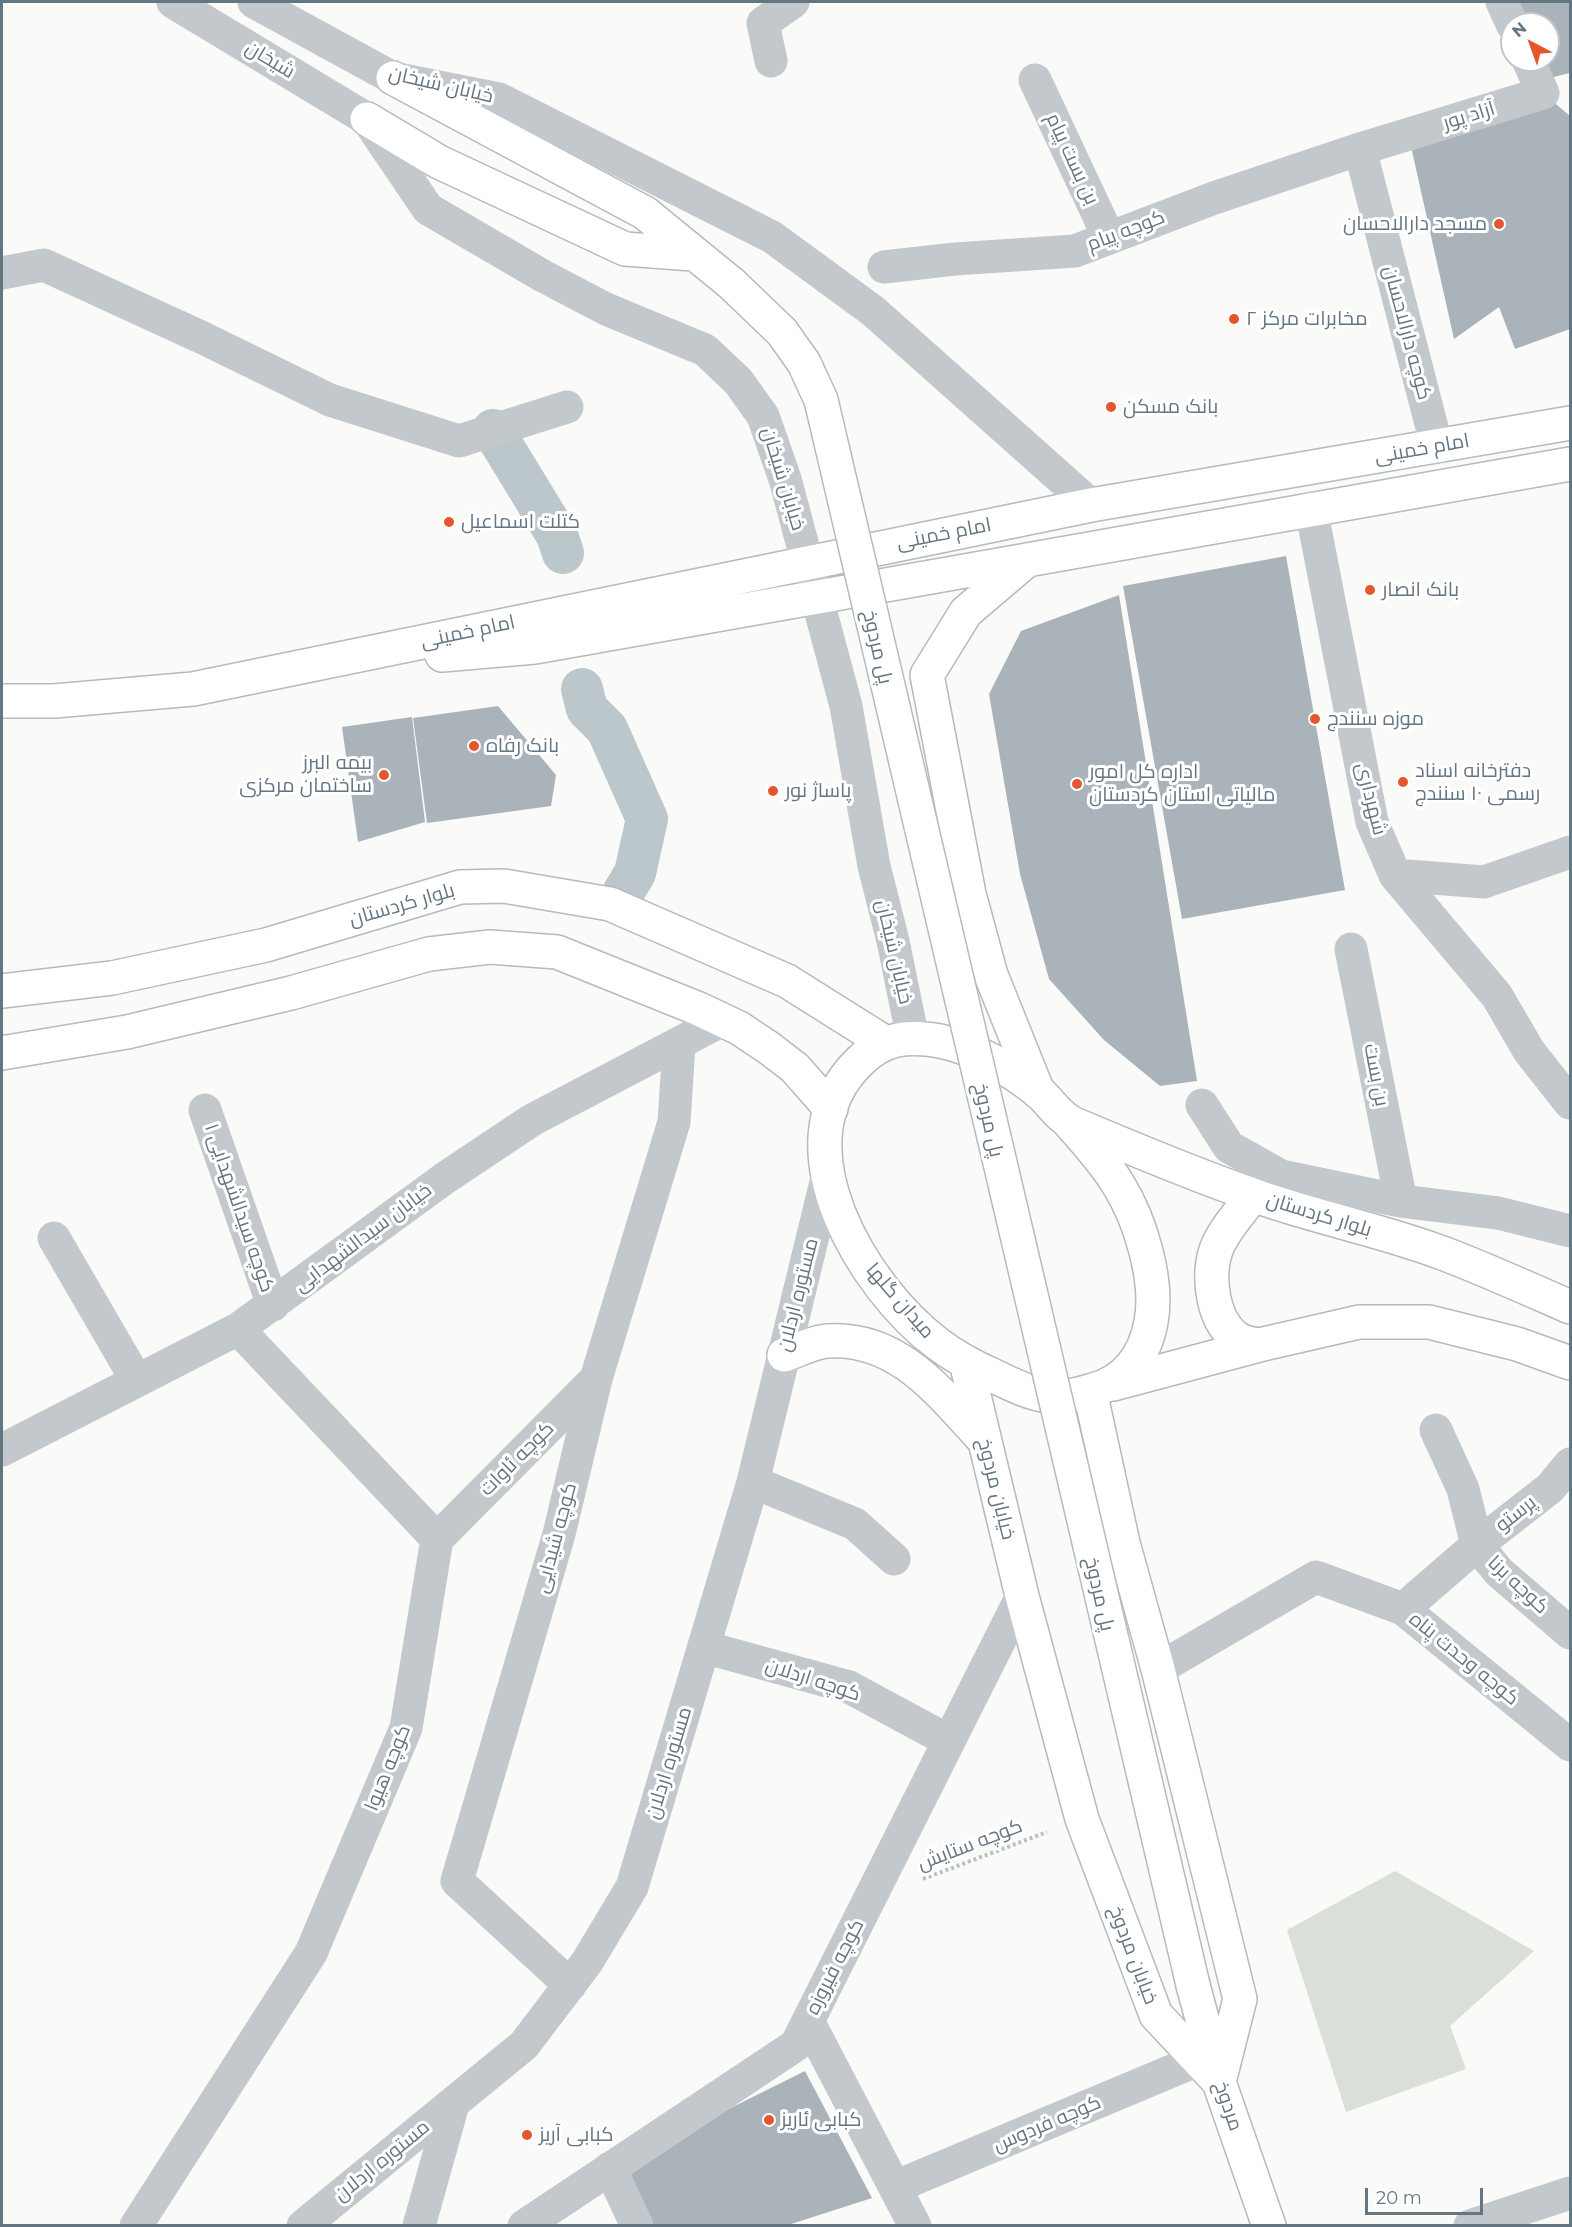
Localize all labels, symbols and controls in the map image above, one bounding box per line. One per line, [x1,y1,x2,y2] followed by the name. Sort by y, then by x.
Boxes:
[1500,12,1560,72] north arrow
[1508,18,1530,41] text: N
[241,36,299,84] street label: شیخان
[386,61,496,109] street label: خیابان شیخان
[1440,97,1498,135] street label: آزاد پور
[1040,109,1104,209] street label: بن بست پیام
[1084,205,1168,257] street label: کوچه پیام
[1343,212,1487,236] place label: مسجد دارالاحسان
[1492,217,1506,231] marker: مسجد دارالاحسان
[1378,263,1436,403] street label: کوچه دارالاحسان
[1246,307,1368,331] place label: مخابرات مرکز ۲
[1227,312,1241,326] marker: مخابرات مرکز ۲
[1123,395,1218,419] place label: بانک مسکن
[1104,400,1118,414] marker: بانک مسکن
[756,425,810,533] street label: خیابان شیخان
[1373,429,1471,469] street label: امام خمینی
[461,510,580,534] place label: کتلت اسماعیل
[895,513,993,555] street label: امام خمینی
[442,515,456,529] marker: کتلت اسماعیل
[1382,578,1459,602] place label: بانک انصار
[1363,583,1377,597] marker: بانک انصار
[857,607,897,687] street label: پل مردوخ
[419,610,517,654] street label: امام خمینی
[1327,707,1424,731] place label: موزه سنندج
[1308,712,1322,726] marker: موزه سنندج
[486,734,559,758] place label: بانک رفاه
[467,739,481,753] marker: بانک رفاه
[239,751,372,798] place label: بیمه البرز ساختمان مرکزی
[1415,759,1540,806] place label: دفترخانه اسناد رسمی ۱۰ سنندج
[1089,760,1275,807] place label: اداره کل امور مالیاتی استان کردستان
[1350,760,1392,838] street label: شهرداری
[377,768,391,782] marker: بیمه البرز ساختمان مرکزی
[1396,775,1410,789] marker: دفترخانه اسناد رسمی ۱۰ سنندج
[1070,777,1084,791] marker: اداره کل امور مالیاتی استان کردستان
[785,779,851,803] place label: پاساژ نور
[766,784,780,798] marker: پاساژ نور
[346,878,458,932] street label: بلوار کردستان
[870,897,918,1007] street label: خیابان شیخان
[1358,1042,1394,1108] street label: بن بست
[968,1080,1008,1160] street label: پل مردوخ
[199,1120,279,1296] street label: کوچه سیدالشهدایی ۱
[289,1178,437,1298] street label: خیابان سیدالشهدایی
[1264,1188,1374,1242] street label: بلوار کردستان
[772,1236,824,1354] street label: مستوره اردلان
[861,1258,939,1344] street label: میدان گلها
[475,1417,559,1501] street label: کوچه ئاوات
[972,1436,1020,1542] street label: خیابان مردوخ
[530,1480,582,1596] street label: کوچه شیدایی
[1491,1491,1541,1537] street label: پرستو
[1483,1551,1553,1619] street label: کوچه برنا
[1079,1554,1119,1634] street label: پل مردوخ
[1404,1607,1524,1711] street label: کوچه وحدت پناه
[762,1653,864,1707] street label: کوچه اردلان
[641,1704,697,1822] street label: مستوره اردلان
[360,1721,416,1815] street label: کوچه هیوا
[914,1814,1026,1876] street label: کوچه ستایش
[1103,1902,1163,2008] street label: خیابان مردوخ
[801,1915,869,2019] street label: کوچه فیروزه
[1208,2078,1248,2134] street label: مردوخ
[989,2091,1105,2157] street label: کوچه فردوس
[781,2108,861,2132] place label: کبابی ئاریز
[762,2113,776,2127] marker: کبابی ئاریز
[329,2115,435,2207] street label: مستوره اردلان
[539,2123,614,2147] place label: کبابی آریز
[520,2128,534,2142] marker: کبابی آریز
[1368,2176,1486,2214] scale bar
[1376,2187,1422,2209] text: 20 m

